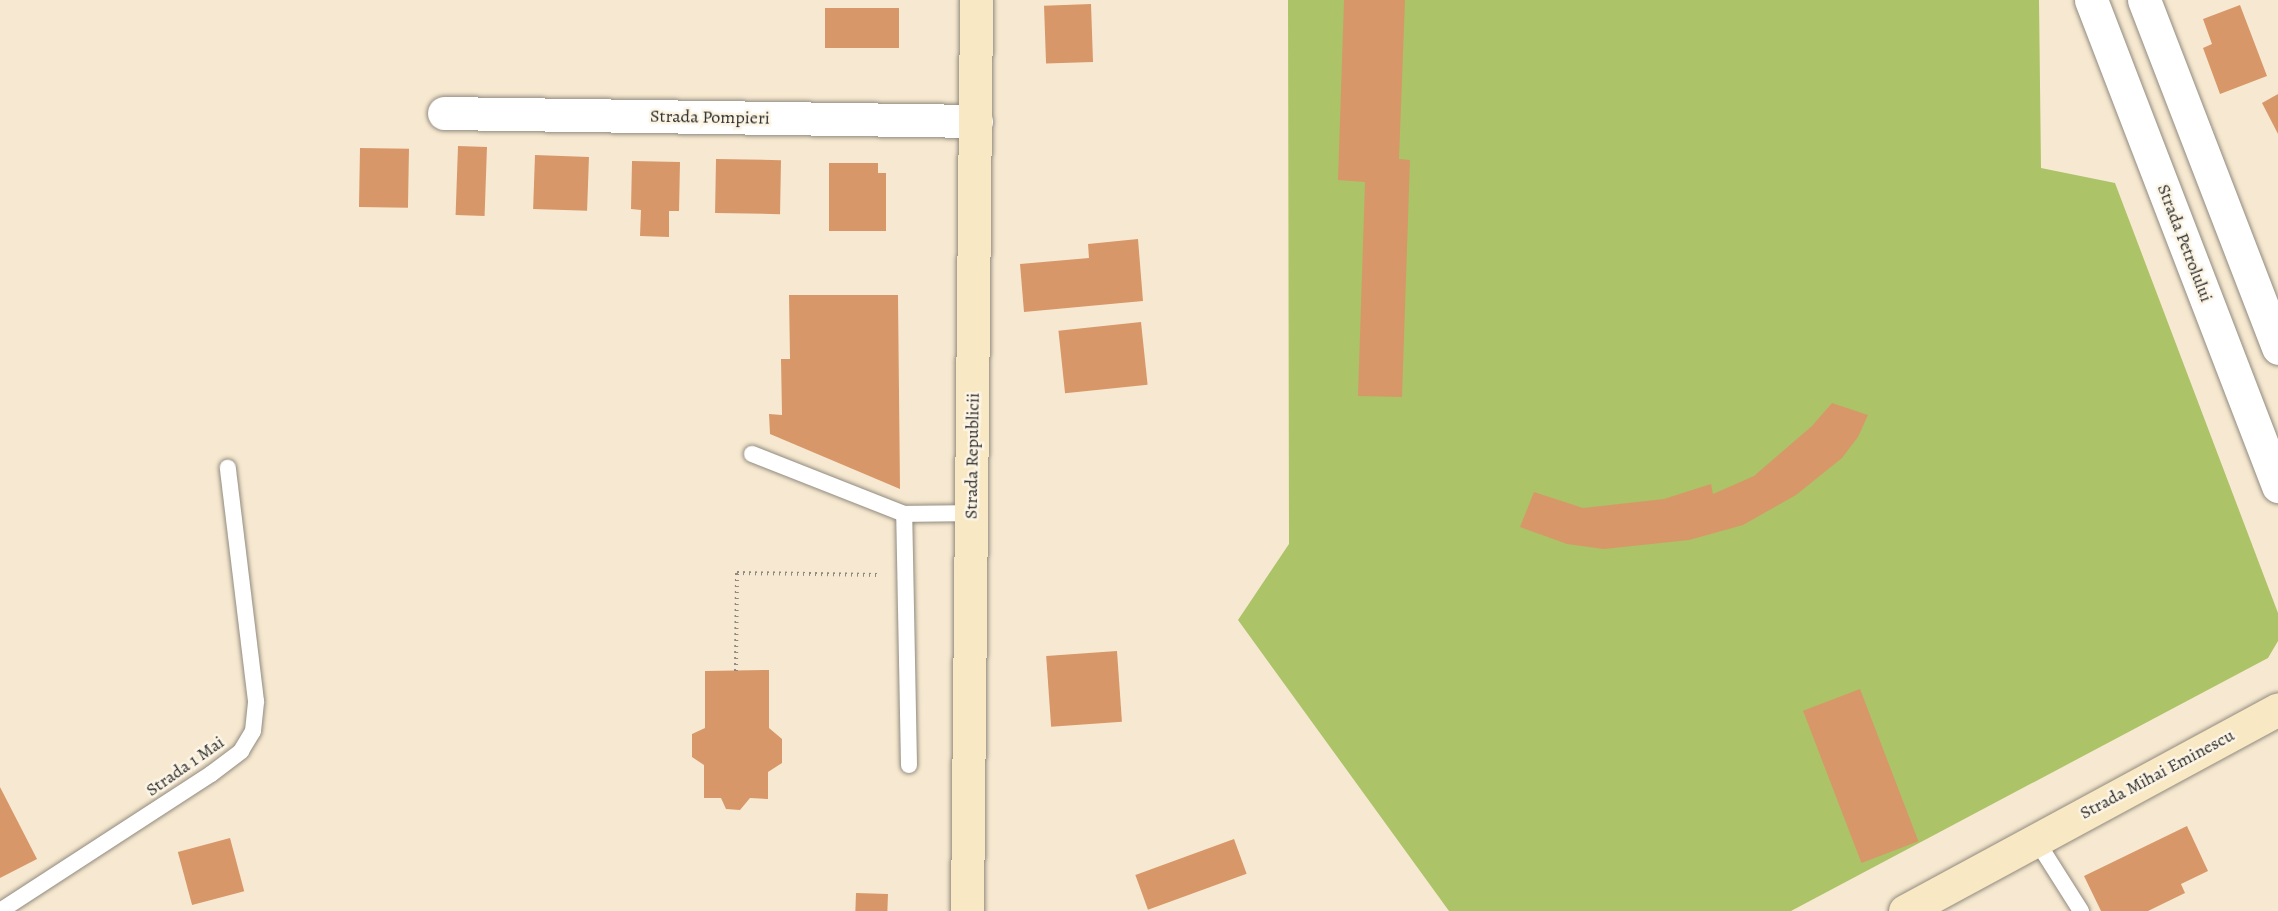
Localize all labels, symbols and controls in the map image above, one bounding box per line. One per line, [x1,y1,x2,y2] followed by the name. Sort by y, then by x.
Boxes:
[650,105,770,129] street label: Strada Pompieri
[2153,181,2217,305] street label: Strada Petrolului
[960,393,984,519] street label: Strada Republicii
[2076,724,2238,824] street label: Strada Mihai Eminescu
[142,731,228,801] street label: Strada 1 Mai

